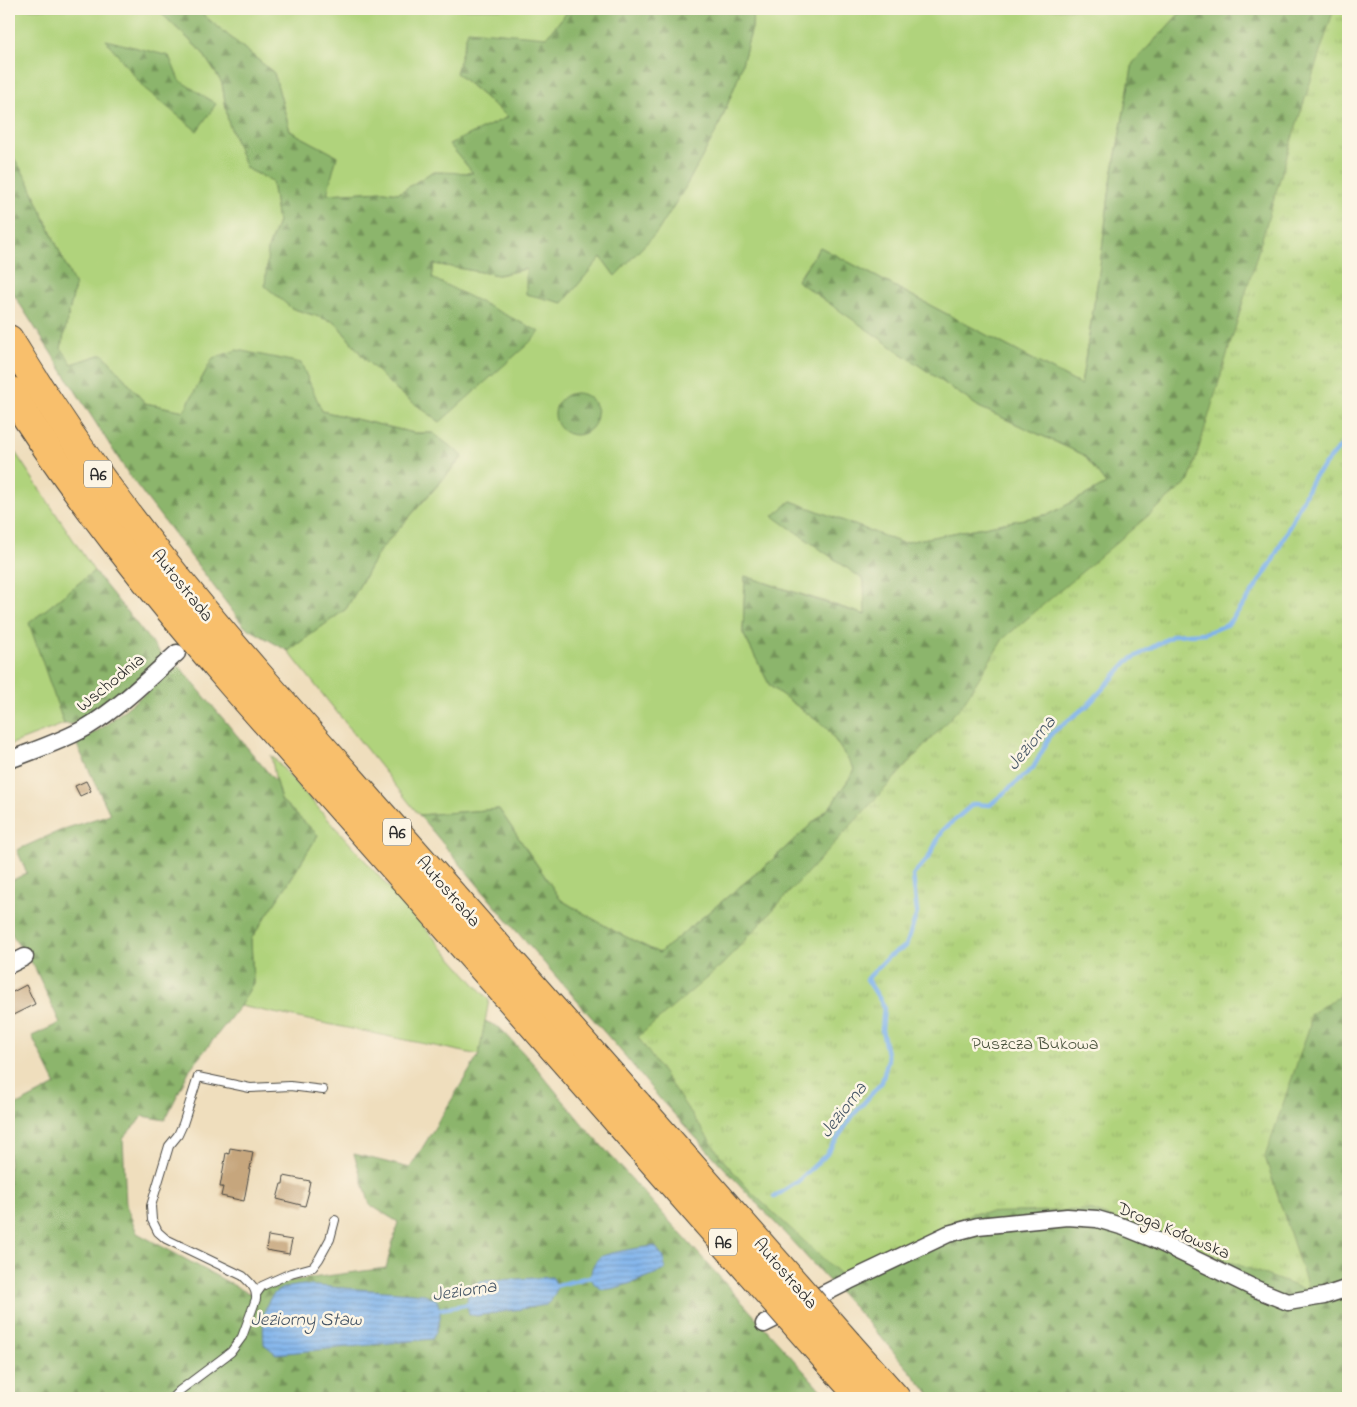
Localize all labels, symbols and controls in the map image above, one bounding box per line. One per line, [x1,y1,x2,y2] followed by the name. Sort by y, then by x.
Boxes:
[84,460,112,488] road number: A6
[144,544,219,628] street label: Autostrada
[72,648,151,719] street label: Wschodnia
[1001,710,1063,777] water label: Jeziorna
[383,819,411,846] road number: A6
[409,851,486,934] street label: Autostrada
[971,1032,1099,1058] park label: Puszcza Bukowa
[813,1076,875,1144] water label: Jeziorna
[1112,1196,1234,1268] street label: Droga Kołowska
[709,1228,737,1256] road number: A6
[746,1233,823,1316] street label: Autostrada
[431,1274,499,1309] water label: Jeziorna
[251,1307,362,1334] water label: Jeziorny Staw

